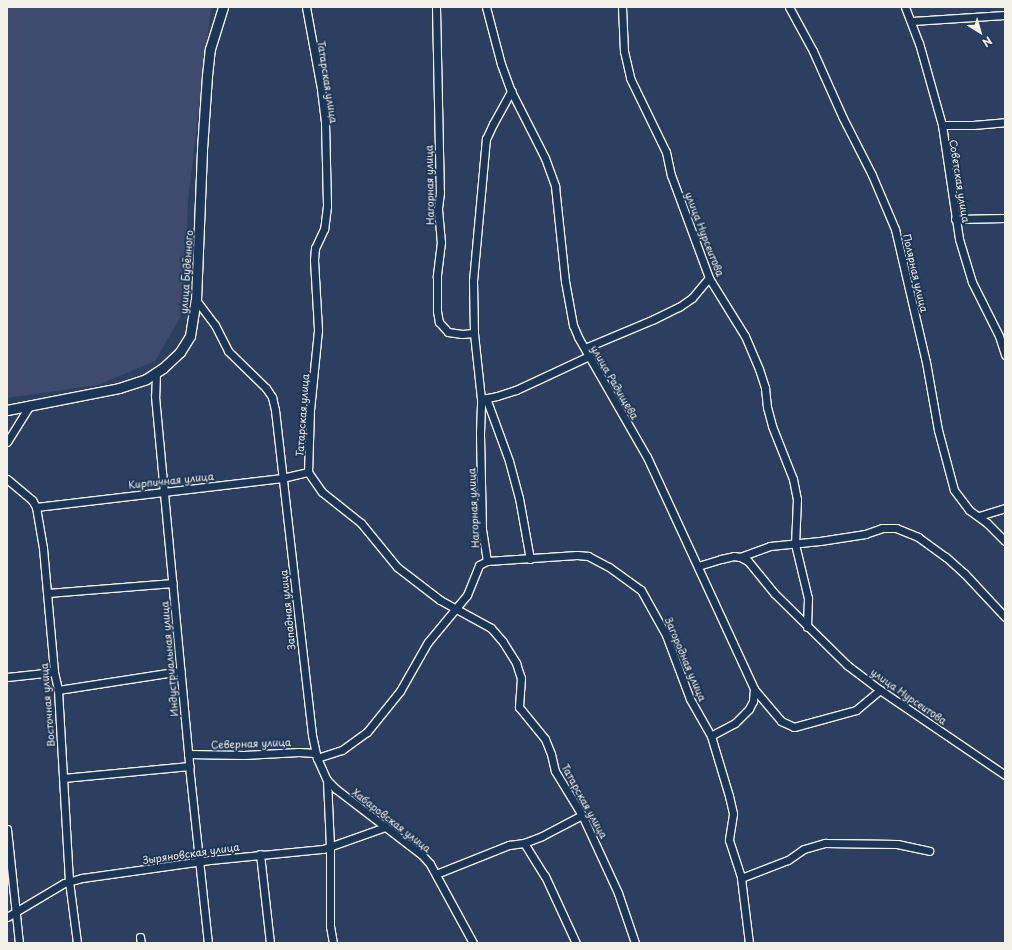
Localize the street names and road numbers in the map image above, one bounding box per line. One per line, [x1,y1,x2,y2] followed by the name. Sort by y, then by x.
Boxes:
[316,40,340,124] street label: Татарская улица
[947,138,973,224] street label: Советская улица
[422,145,436,225] street label: Нагорная улица
[683,190,727,278] street label: улица Нурсеитова
[177,230,195,314] street label: улица Будённого
[901,233,931,313] street label: Полярная улица
[589,343,641,421] street label: улица Радищева
[293,373,311,457] street label: Татарская улица
[465,467,481,549] street label: Нагорная улица
[127,470,215,490] street label: Кирпичная улица
[277,569,297,651] street label: Западная улица
[158,600,180,718] street label: Индустриальная улица
[663,615,709,703] street label: Загородная улица
[37,662,57,748] street label: Восточная улица
[869,665,949,727] street label: улица Нурсеитова
[210,736,292,750] street label: Северная улица
[559,762,611,840] street label: Татарская улица
[350,785,434,855] street label: Хабаровская улица
[142,840,240,866] street label: Зыряновская улица

